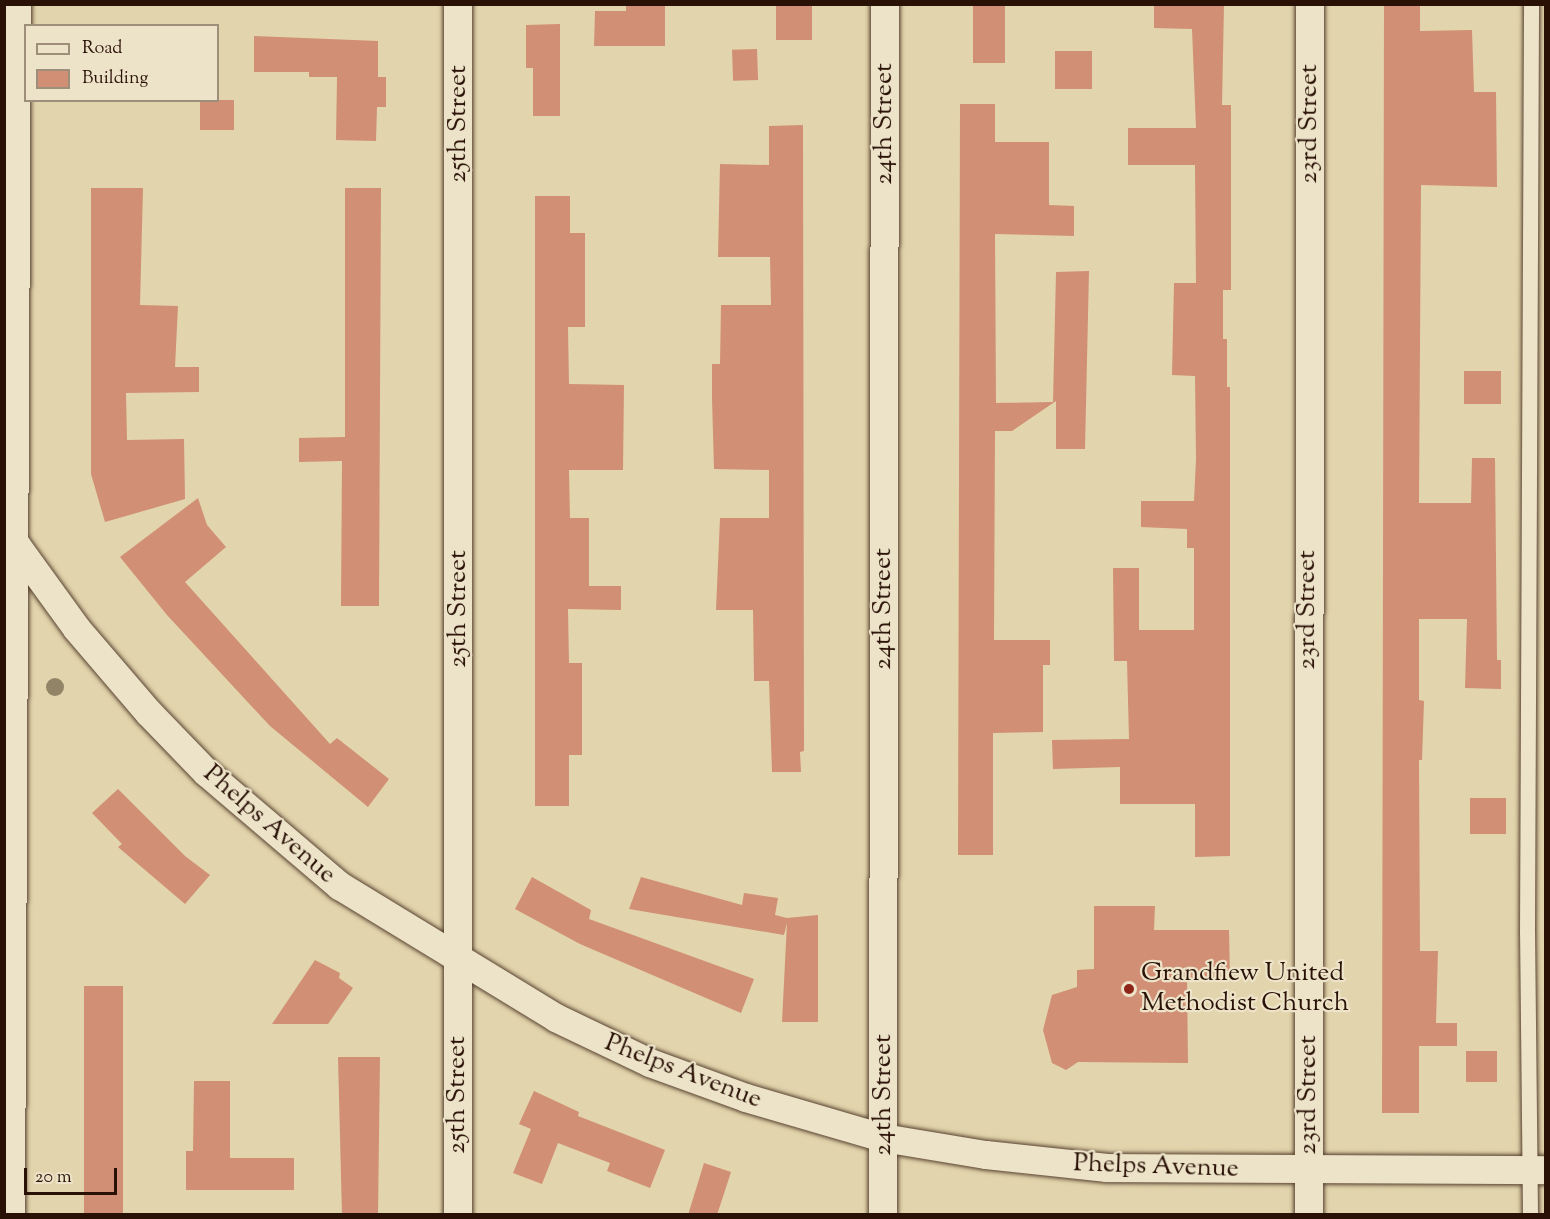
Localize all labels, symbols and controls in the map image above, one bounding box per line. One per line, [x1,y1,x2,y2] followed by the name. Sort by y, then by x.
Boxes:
[24,24,219,102] legend
[82,36,122,62] text: Road
[869,63,901,185] street label: 24th Street
[1294,64,1326,184] street label: 23rd Street
[443,65,475,183] street label: 25th Street
[82,66,148,92] text: Building
[868,548,900,670] street label: 24th Street
[443,550,475,668] street label: 25th Street
[1292,550,1324,670] street label: 23rd Street
[196,759,342,891] street label: Phelps Avenue
[1141,958,1349,1020] place label: Grandfiew United Methodist Church
[1122,982,1136,996] marker: Grandfiew United Methodist Church
[600,1028,766,1116] street label: Phelps Avenue
[868,1034,900,1156] street label: 24th Street
[1293,1035,1325,1155] street label: 23rd Street
[442,1036,474,1154] street label: 25th Street
[1073,1149,1239,1185] street label: Phelps Avenue
[27,1156,120,1194] scale bar
[35,1165,72,1191] text: 20 m

